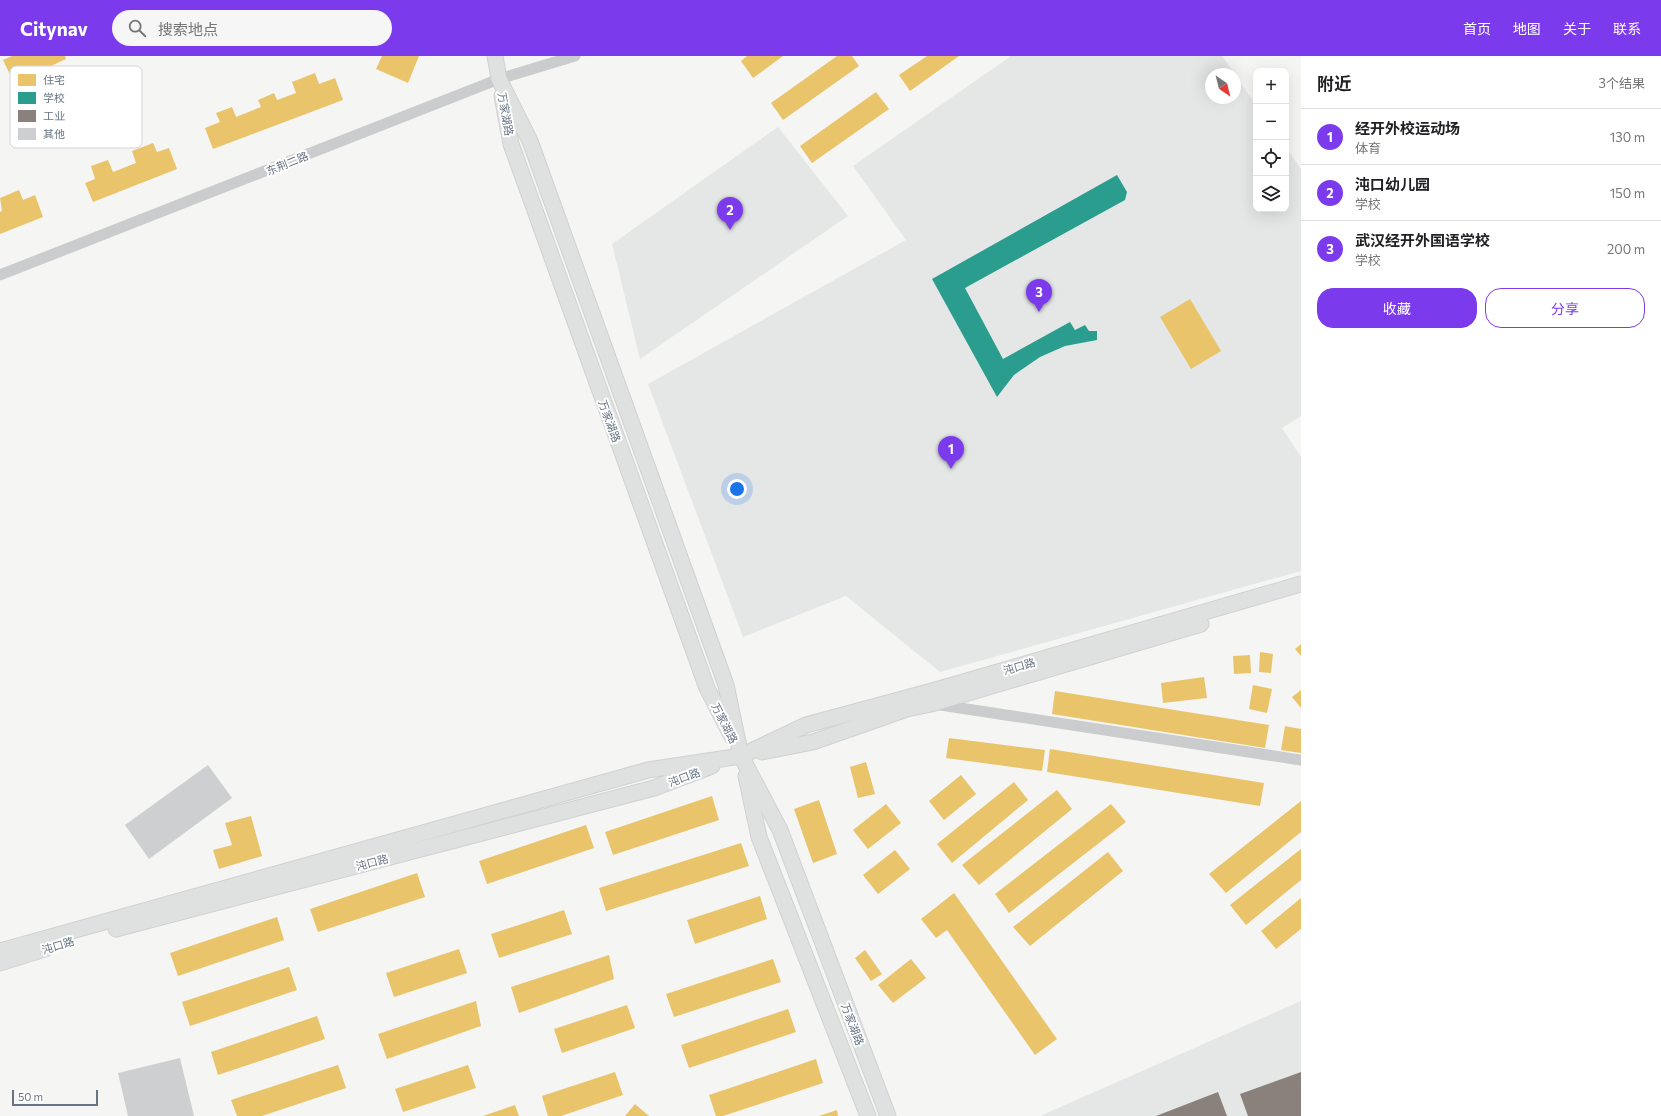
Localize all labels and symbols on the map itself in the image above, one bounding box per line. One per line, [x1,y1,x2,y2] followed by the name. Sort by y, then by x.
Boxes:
[10,66,142,148] legend
[1205,68,1241,104] north arrow
[43,73,65,86] text: 住宅
[43,91,65,104] text: 学校
[496,91,516,137] street label: 万家湖路
[43,109,65,122] text: 工业
[43,127,65,140] text: 其他
[264,149,310,177] street label: 东荆二路
[717,197,743,230] pin: 2
[1026,279,1052,312] pin: 3
[596,398,624,444] street label: 万家湖路
[938,436,964,469] pin: 1
[727,479,747,499] your location
[1001,655,1037,677] street label: 沌口路
[709,700,741,746] street label: 万家湖路
[666,765,702,789] street label: 沌口路
[354,851,390,873] street label: 沌口路
[40,934,76,956] street label: 沌口路
[839,1001,867,1047] street label: 万家湖路
[12,1088,98,1107] scale bar

